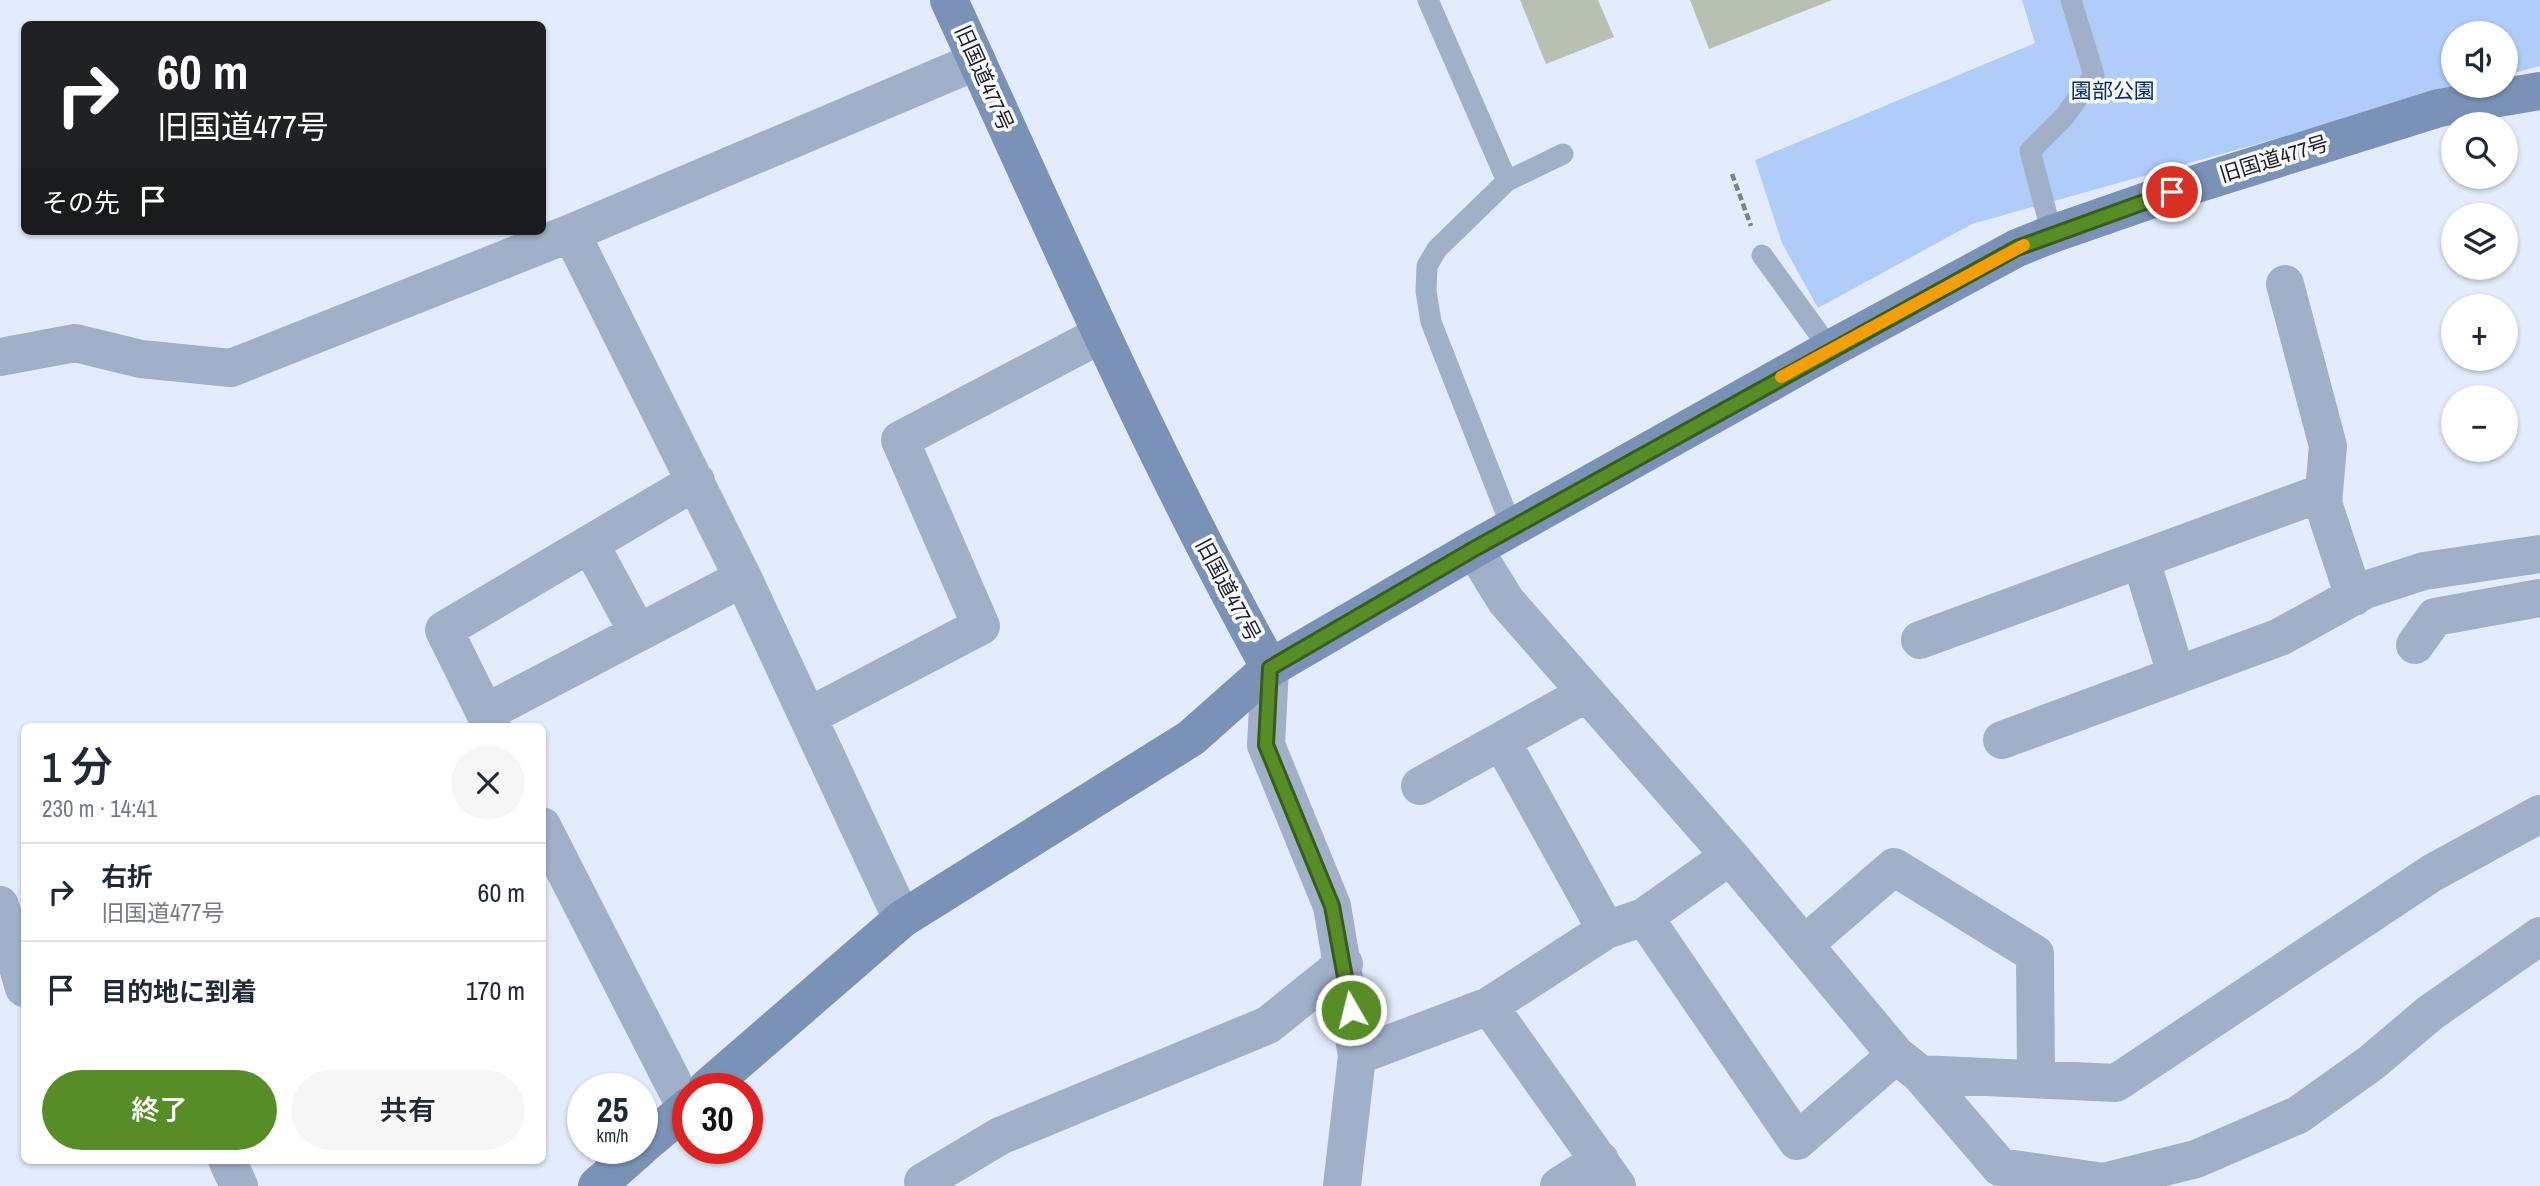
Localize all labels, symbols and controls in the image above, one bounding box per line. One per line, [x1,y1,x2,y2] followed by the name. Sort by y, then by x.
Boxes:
[948,20,1021,135] street label: 旧国道477号
[2441,21,2518,462] map controls
[2441,21,2518,98] button: sound
[157,38,249,104] text: 60 m
[42,49,133,140] icon: right
[2071,76,2155,105] park label: 園部公園
[157,105,329,148] text: 旧国道477号
[2441,112,2518,189] button: search
[2216,128,2332,189] street label: 旧国道477号
[2142,162,2202,222] pin
[2153,173,2191,211] icon: arrive
[134,182,172,220] icon: arrive
[42,185,120,220] text: その先
[2441,203,2518,280] button: layers
[2441,294,2518,371] button: +
[2441,385,2518,462] button: −
[1189,533,1268,646] street label: 旧国道477号
[42,739,113,795] text: 1 分
[451,746,525,820] button: close
[42,793,157,824] text: 230 m · 14:41
[101,859,153,894] text: 右折
[42,873,80,911] icon: right
[478,875,525,910] text: 60 m
[101,897,224,928] text: 旧国道477号
[42,971,80,1009] icon: arrive
[466,973,525,1008] text: 170 m
[1314,973,1388,1047] position arrow
[101,974,257,1009] text: 目的地に到着
[42,1070,277,1150] button: 終了
[291,1070,525,1150] button: 共有
[672,1073,763,1164] speed limit sign: 30
[597,1086,628,1133] text: 25
[597,1123,629,1148] text: km/h

